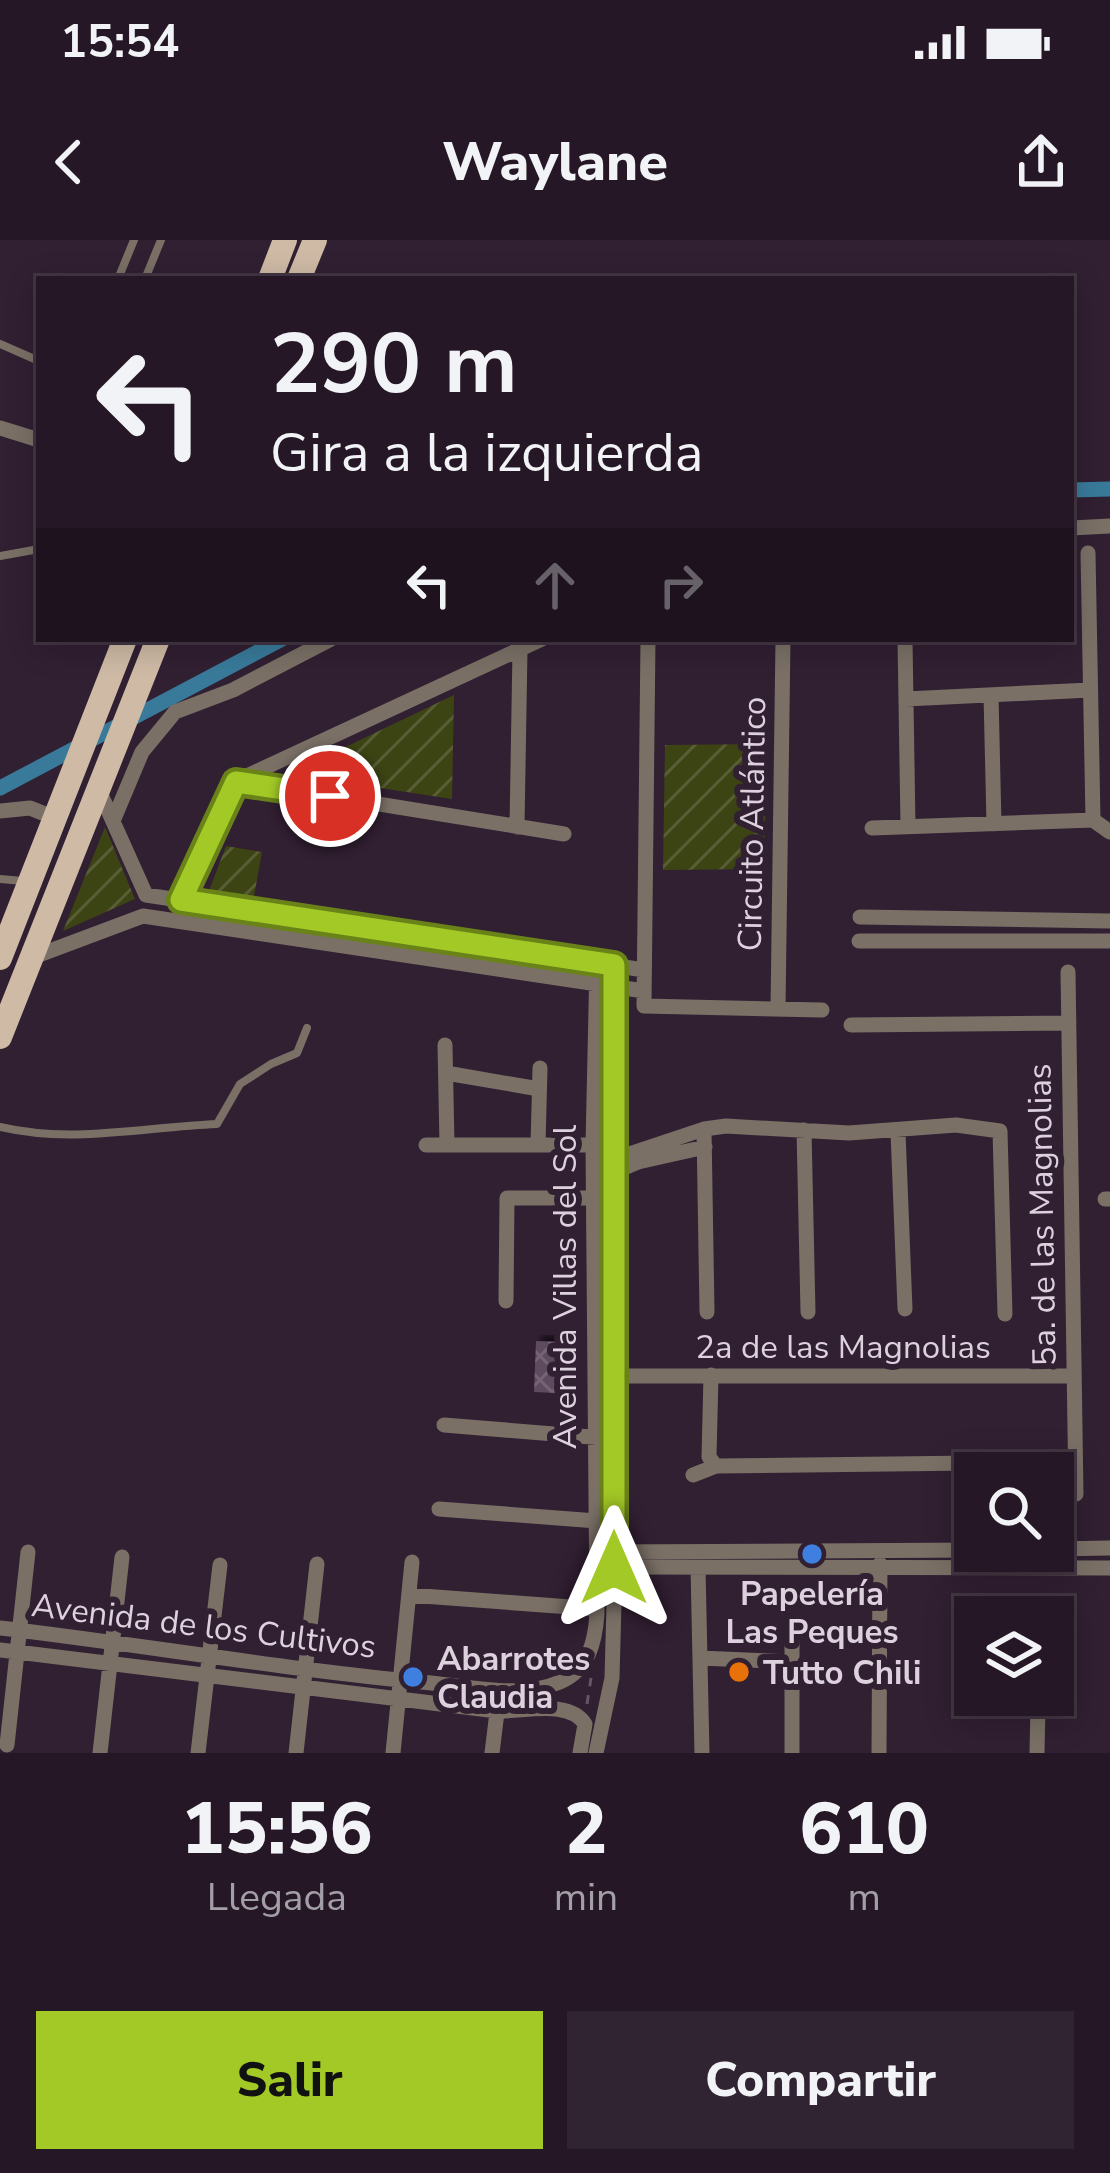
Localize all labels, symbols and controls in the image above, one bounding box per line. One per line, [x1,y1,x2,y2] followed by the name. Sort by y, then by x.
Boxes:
[60,12,179,73] text: 15:54
[442,125,668,199] text: Waylane
[36,129,102,195] icon: back
[1008,129,1074,195] icon: share
[270,307,518,422] text: 290 m
[72,324,228,480] icon: left
[270,416,703,490] text: Gira a la izquierda
[396,552,462,618] icon: left
[522,552,588,618] icon: ahead
[648,552,714,618] icon: right
[728,696,777,952] street label: Circuito Atlántico
[279,745,381,847] pin
[297,763,363,829] icon: arrive
[1017,1063,1068,1367] street label: 5a. de las Magnolias
[543,1125,588,1449] street label: Avenida Villas del Sol
[695,1325,991,1370] street label: 2a de las Magnolias
[954,1452,1074,1716] map controls
[954,1452,1074,1572] button: search
[551,1505,677,1631] position arrow
[799,1541,825,1567] marker: Papelería Las Peques
[725,1572,899,1655] place label: Papelería Las Peques
[29,1583,379,1670] street label: Avenida de los Cultivos
[954,1596,1074,1716] button: layers
[437,1637,590,1720] place label: Abarrotes Claudia
[763,1651,921,1696] place label: Tutto Chili
[726,1659,752,1685] marker: Tutto Chili
[400,1664,426,1690] marker: Abarrotes Claudia
[181,1780,373,1878] text: 15:56
[564,1780,608,1878] text: 2
[799,1780,929,1878] text: 610
[207,1871,347,1924] text: Llegada
[554,1871,618,1924] text: min
[847,1871,881,1924] text: m
[36,2011,543,2149] button: Salir
[567,2011,1074,2149] button: Compartir

